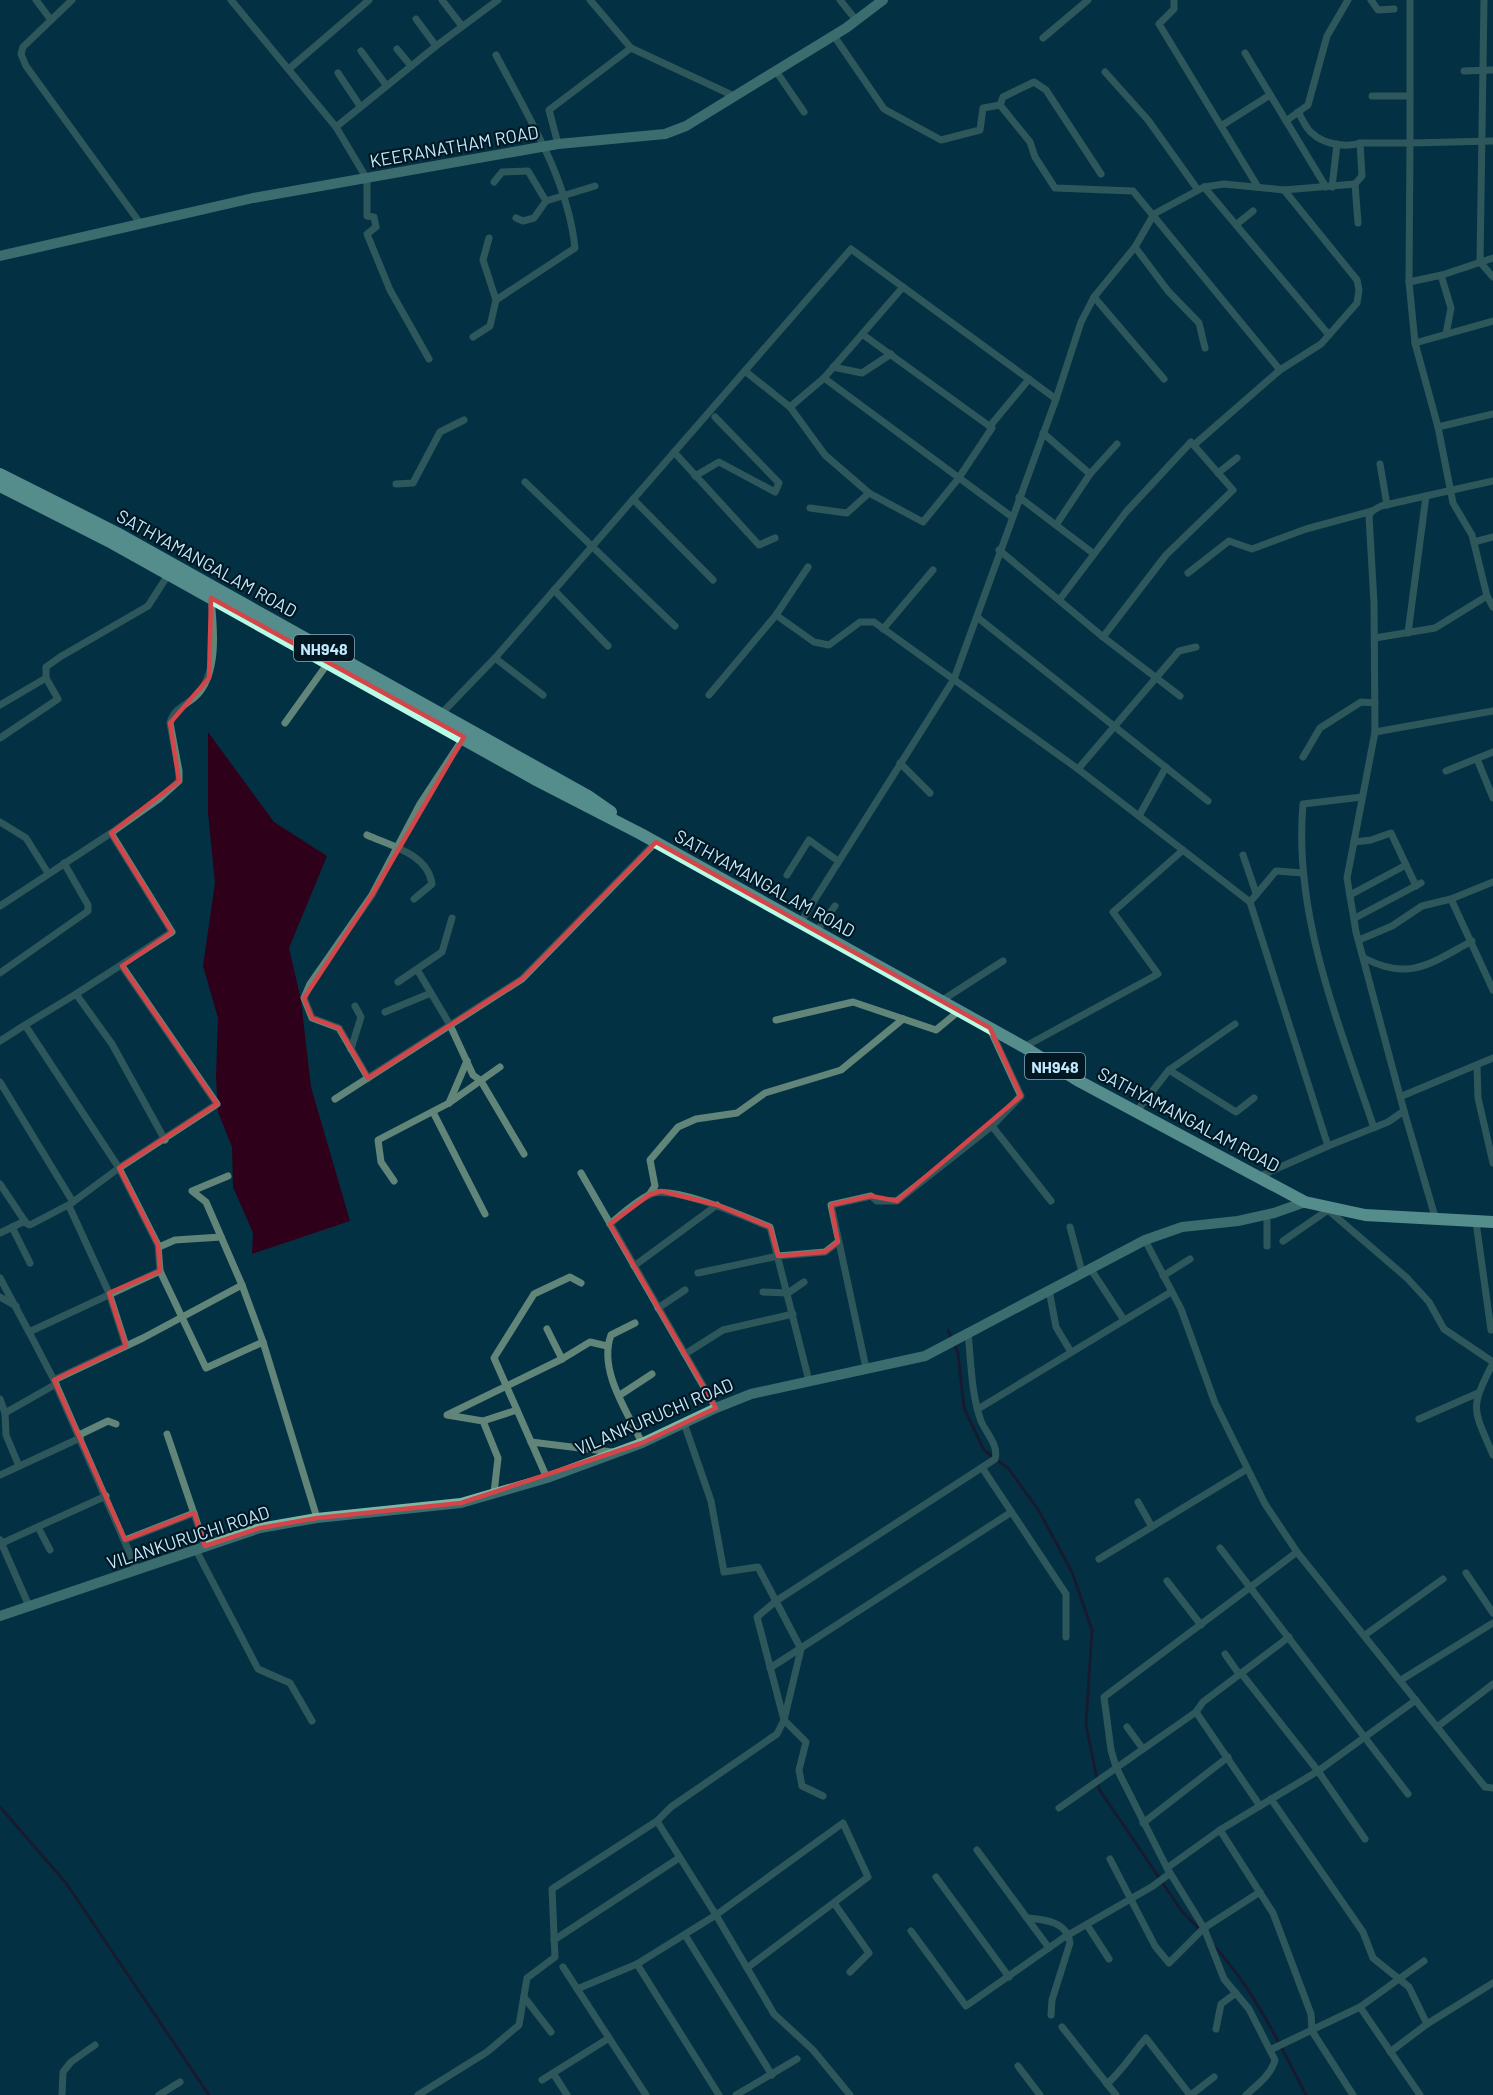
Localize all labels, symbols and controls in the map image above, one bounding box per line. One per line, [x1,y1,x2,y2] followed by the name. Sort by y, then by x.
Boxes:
[368,120,540,172] street label: KEERANATHAM ROAD
[113,504,301,622] street label: SATHYAMANGALAM ROAD
[294,635,354,661] road number: NH948
[671,824,859,942] street label: SATHYAMANGALAM ROAD
[1025,1053,1085,1079] road number: NH948
[1094,1062,1284,1176] street label: SATHYAMANGALAM ROAD
[572,1373,736,1459] street label: VILANKURUCHI ROAD
[104,1500,272,1574] street label: VILANKURUCHI ROAD

